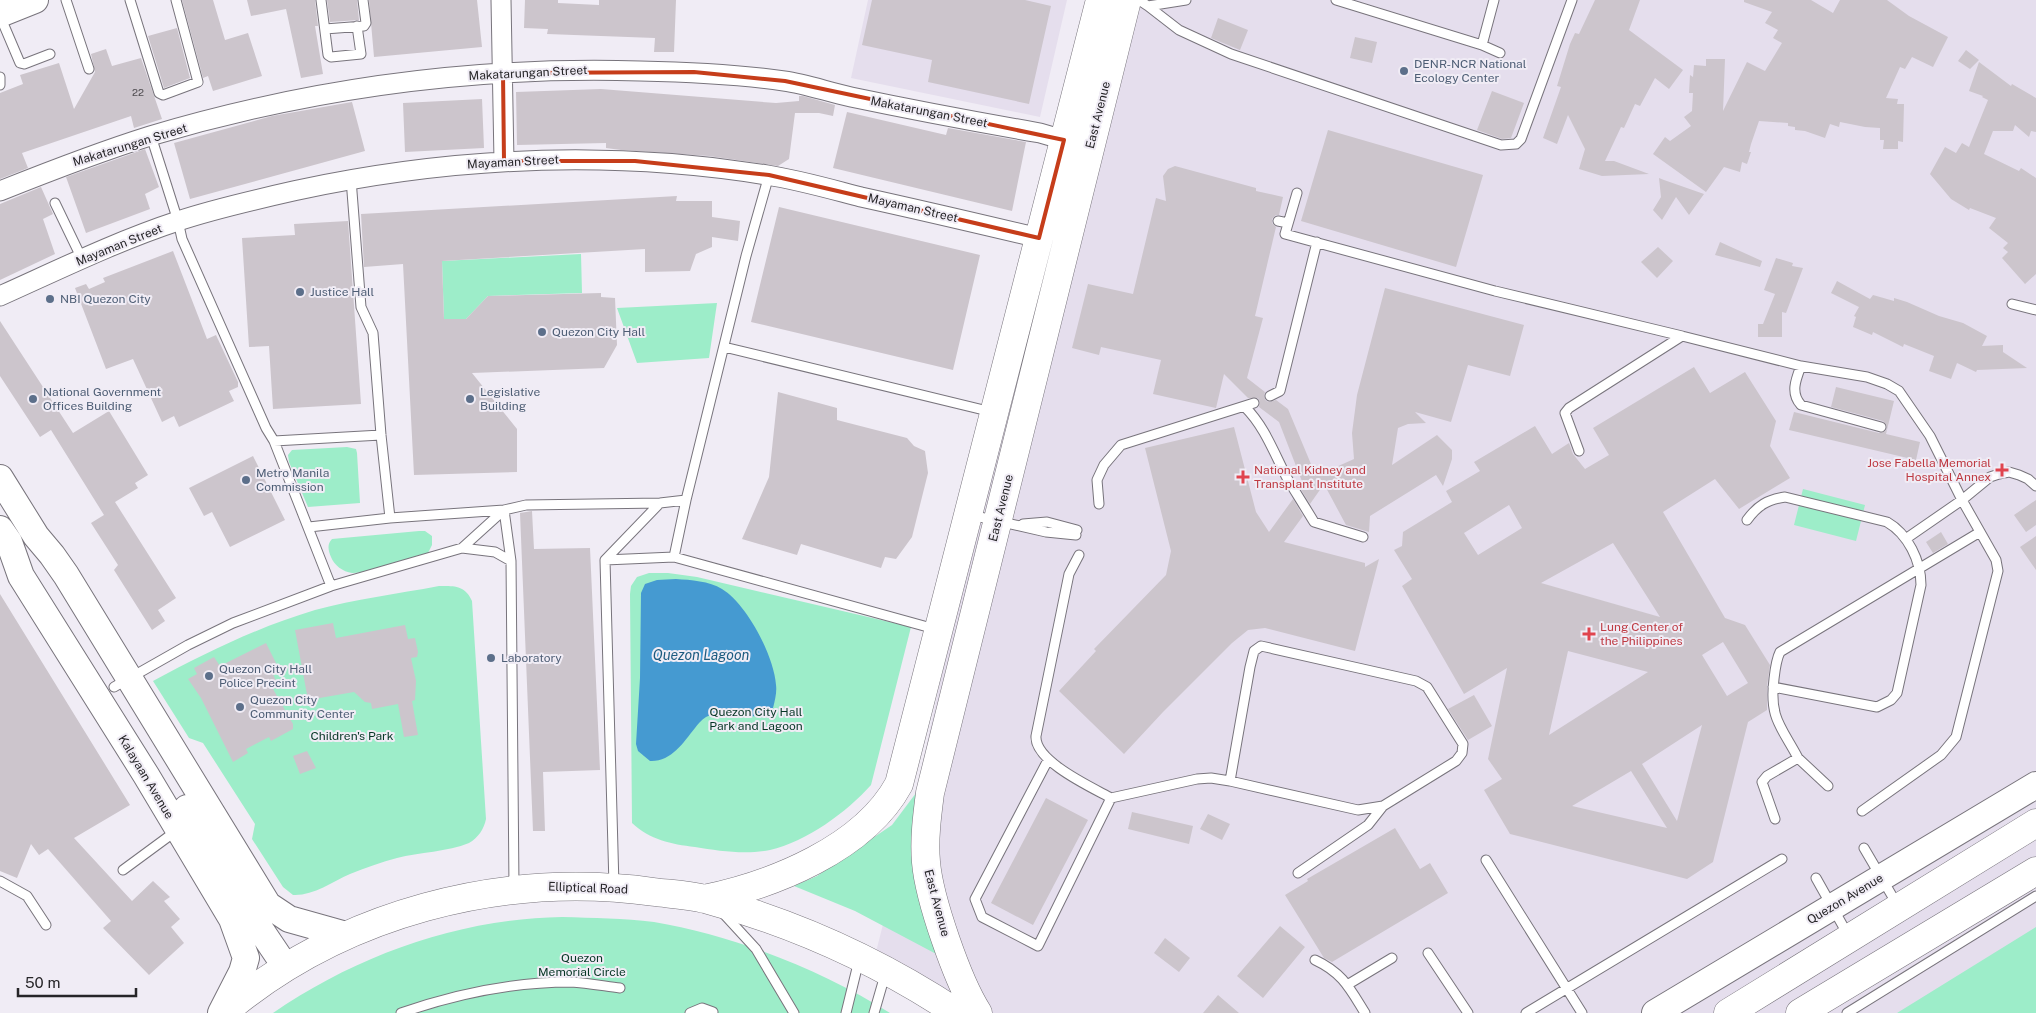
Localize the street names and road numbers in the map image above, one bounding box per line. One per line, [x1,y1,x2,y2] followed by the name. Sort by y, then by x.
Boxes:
[468,63,588,83] street label: Makatarungan Street
[1083,80,1113,150] street label: East Avenue
[869,94,989,130] street label: Makatarungan Street
[71,121,189,169] street label: Makatarungan Street
[467,153,560,171] street label: Mayaman Street
[867,191,960,225] street label: Mayaman Street
[74,221,164,269] street label: Mayaman Street
[986,473,1016,543] street label: East Avenue
[115,733,177,822] street label: Kalayaan Avenue
[921,868,953,938] street label: East Avenue
[1804,871,1886,927] street label: Quezon Avenue
[548,880,628,896] street label: Elliptical Road

